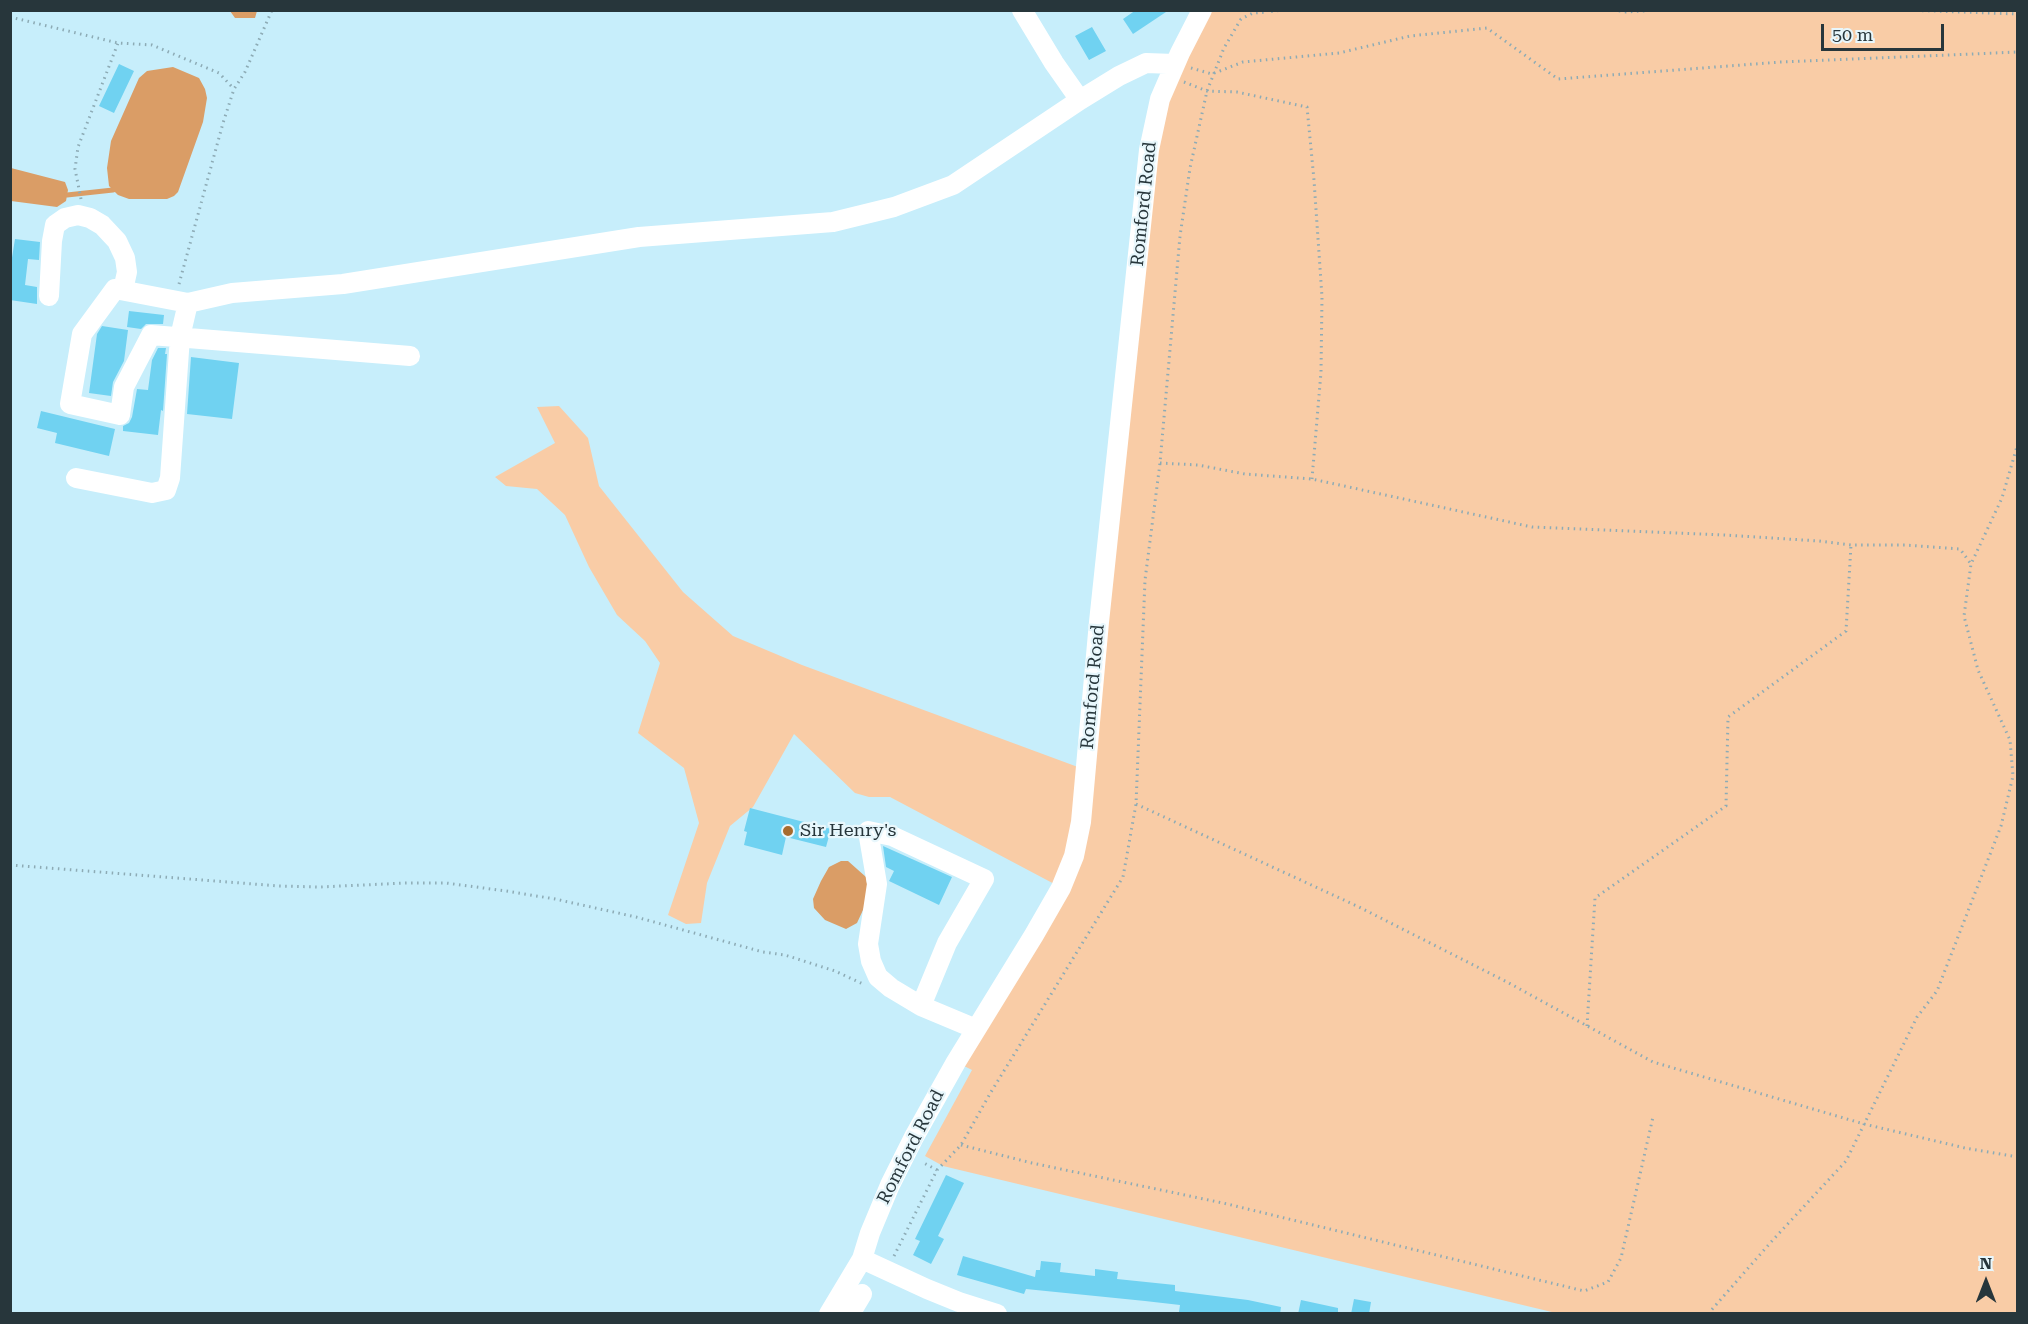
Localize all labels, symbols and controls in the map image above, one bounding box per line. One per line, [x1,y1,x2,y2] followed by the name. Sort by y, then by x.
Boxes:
[1824,12,1947,50] scale bar
[1832,24,1873,45] text: 50 m
[1127,141,1161,267] street label: Romford Road
[1077,624,1109,750] street label: Romford Road
[800,820,896,842] place label: Sir Henry's
[781,824,795,838] marker: Sir Henry's
[873,1086,949,1208] street label: Romford Road
[1956,1252,2016,1312] north arrow
[1980,1254,1992,1273] text: N

